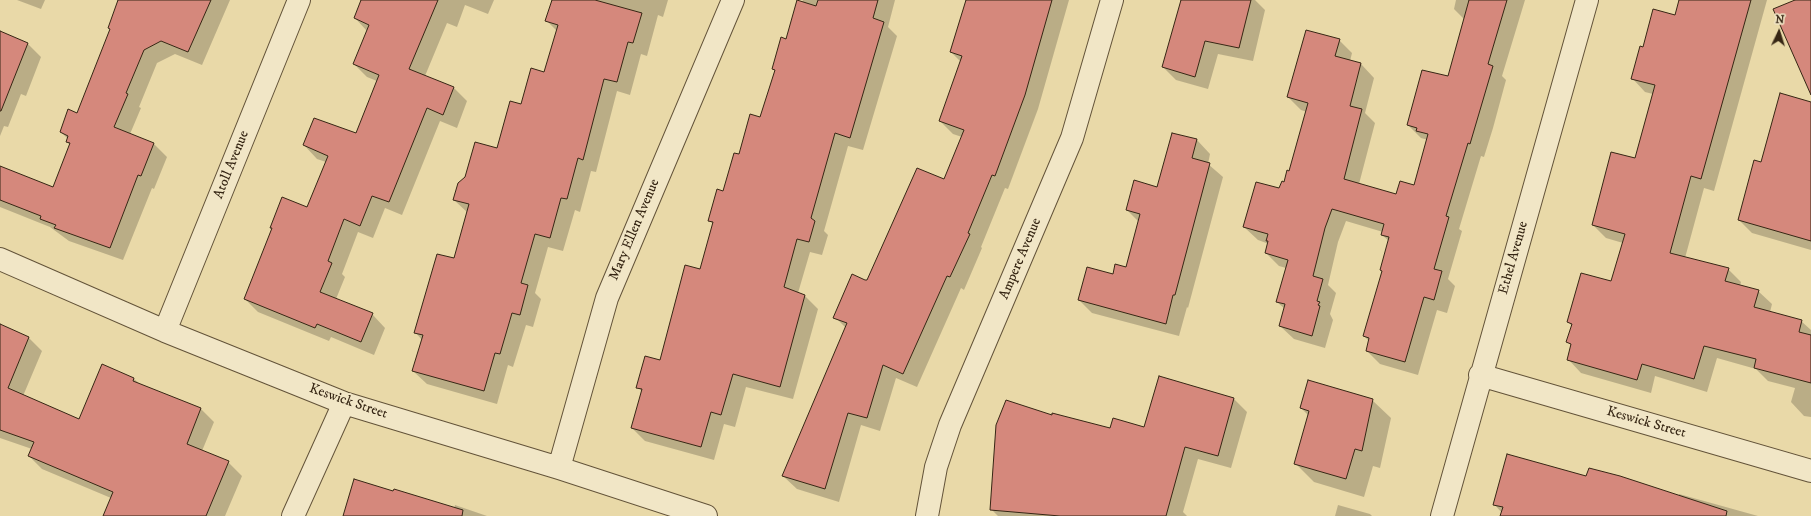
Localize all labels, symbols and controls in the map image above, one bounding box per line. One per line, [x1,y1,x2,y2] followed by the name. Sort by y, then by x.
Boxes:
[1759,12,1799,52] north arrow
[1775,13,1785,27] text: N
[211,129,253,201] street label: Atoll Avenue
[606,177,664,283] street label: Mary Ellen Avenue
[996,216,1046,302] street label: Ampere Avenue
[1496,220,1532,296] street label: Ethel Avenue
[307,381,389,423] street label: Keswick Street
[1604,404,1688,442] street label: Keswick Street

